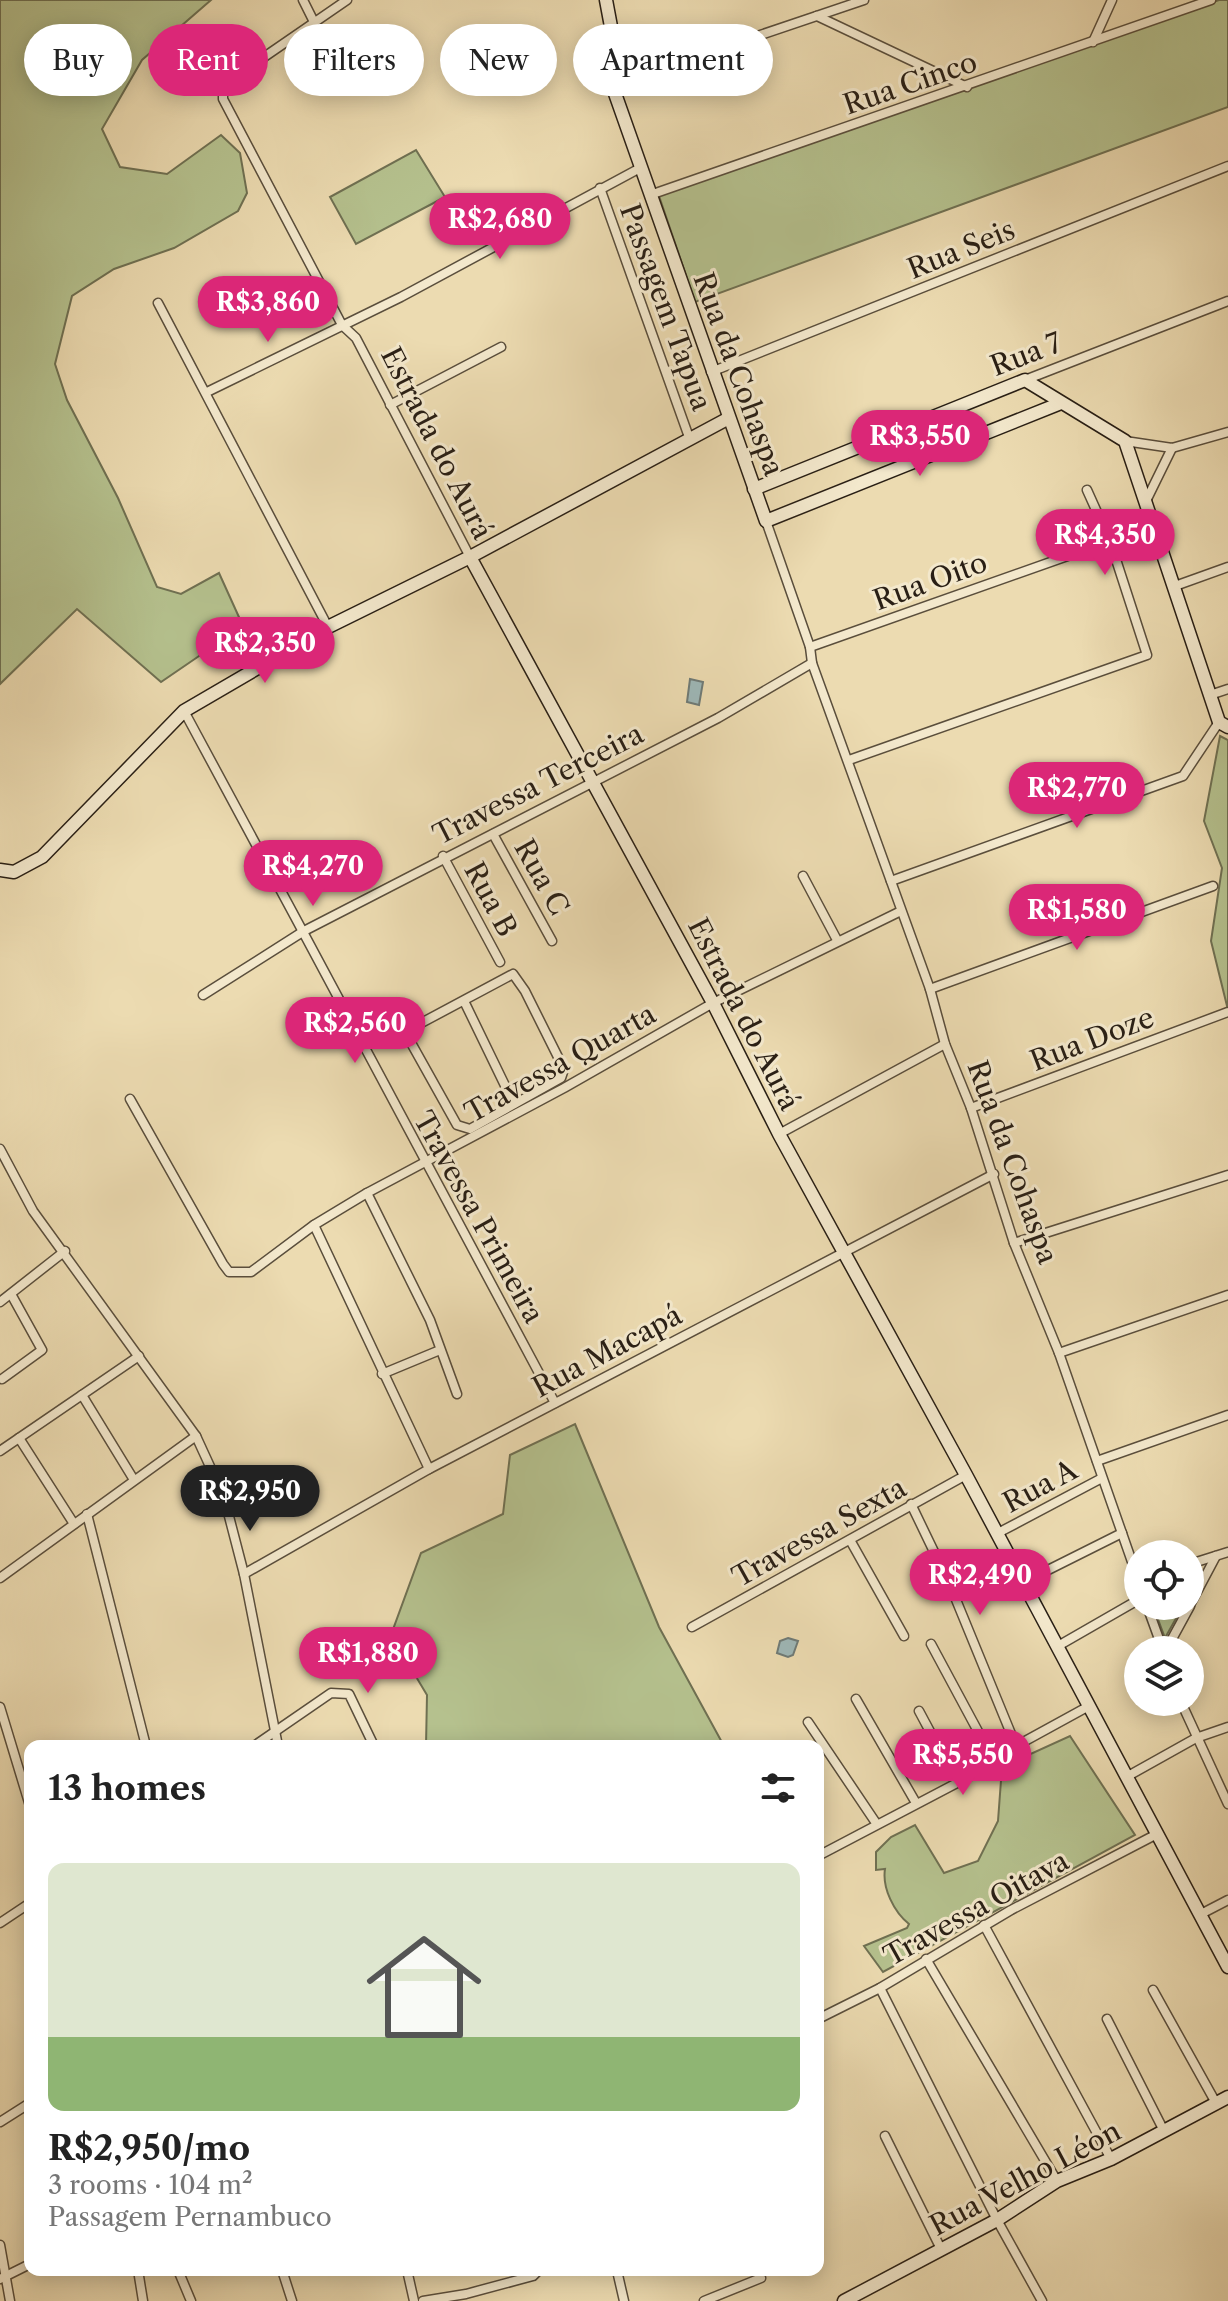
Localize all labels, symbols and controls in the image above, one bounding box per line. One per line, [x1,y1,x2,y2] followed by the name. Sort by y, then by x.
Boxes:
[24,24,132,96] chip: Buy
[148,24,268,96] chip: Rent
[284,24,424,96] chip: Filters
[440,24,557,96] chip: New
[573,24,773,96] chip: Apartment
[839,44,981,122] street label: Rua Cinco
[426,193,574,261] pin: R$2,680
[613,199,719,415] street label: Passagem Tapua
[447,203,553,235] text: R$2,680
[902,212,1020,286] street label: Rua Seis
[686,268,792,480] street label: Rua da Cohaspa
[194,276,342,344] pin: R$3,860
[216,286,320,318] text: R$3,860
[986,325,1067,383] street label: Rua 7
[374,341,500,545] street label: Estrada do Aurá
[846,410,994,478] pin: R$3,550
[869,420,971,452] text: R$3,550
[1031,509,1179,577] pin: R$4,350
[1054,519,1156,551] text: R$4,350
[869,545,991,617] street label: Rua Oito
[191,617,339,685] pin: R$2,350
[214,627,316,659] text: R$2,350
[427,716,649,852] street label: Travessa Terceira
[1003,762,1151,830] pin: R$2,770
[1027,772,1127,804] text: R$2,770
[507,833,577,921] street label: Rua C
[239,840,387,908] pin: R$4,270
[262,850,364,882] text: R$4,270
[457,856,525,942] street label: Rua B
[1003,884,1151,952] pin: R$1,580
[1027,894,1127,926] text: R$1,580
[681,912,807,1116] street label: Estrada do Aurá
[459,996,662,1130] street label: Travessa Quarta
[281,997,429,1065] pin: R$2,560
[1025,1000,1159,1078] street label: Rua Doze
[303,1007,407,1039] text: R$2,560
[960,1056,1066,1268] street label: Rua da Cohaspa
[407,1105,551,1329] street label: Travessa Primeira
[527,1297,688,1404] street label: Rua Macapá
[997,1452,1084,1520] street label: Rua A
[176,1465,324,1533] pin: R$2,950
[726,1470,912,1594] street label: Travessa Sexta
[199,1475,301,1507] text: R$2,950
[1124,1540,1204,1716] map controls
[1124,1540,1204,1620] button: locate
[906,1549,1054,1617] pin: R$2,490
[928,1559,1032,1591] text: R$2,490
[294,1627,442,1695] pin: R$1,880
[1124,1636,1204,1716] button: layers
[317,1637,419,1669] text: R$1,880
[889,1729,1037,1797] pin: R$5,550
[912,1739,1014,1771] text: R$5,550
[756,1766,800,1810] icon: filters
[48,1767,206,1809] text: 13 homes
[878,1843,1075,1973] street label: Travessa Oitava
[352,1915,496,2059] icon: home
[924,2113,1126,2243] street label: Rua Velho Léon
[48,2127,250,2169] text: R$2,950/mo
[48,2169,253,2201] text: 3 rooms · 104 m²
[48,2201,332,2233] text: Passagem Pernambuco

